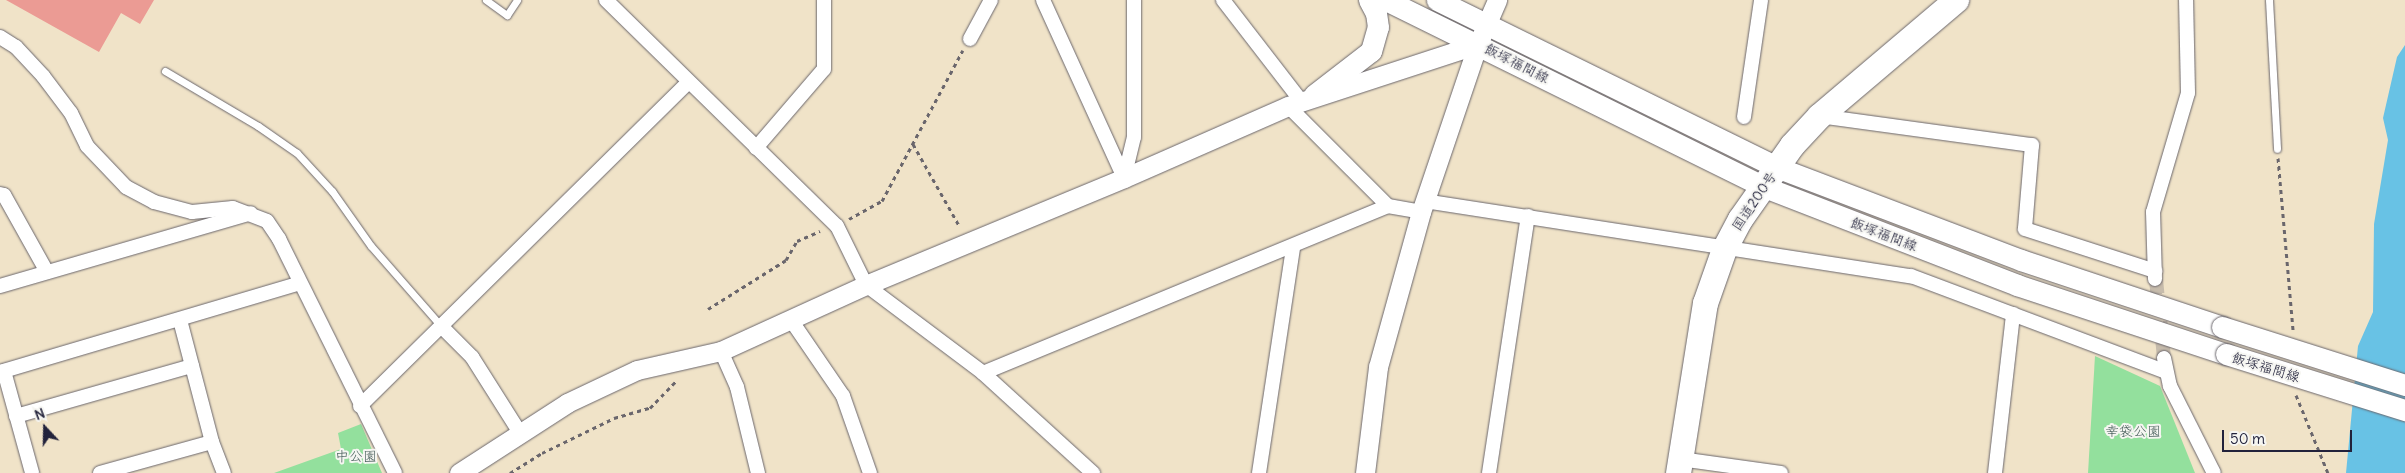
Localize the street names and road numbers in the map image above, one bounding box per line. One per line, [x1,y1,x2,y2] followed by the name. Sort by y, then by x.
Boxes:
[1482,40,1552,86] street label: 飯塚福間線
[1728,168,1780,234] street label: 国道200号
[1848,214,1920,254] street label: 飯塚福間線
[2230,349,2302,385] street label: 飯塚福間線

